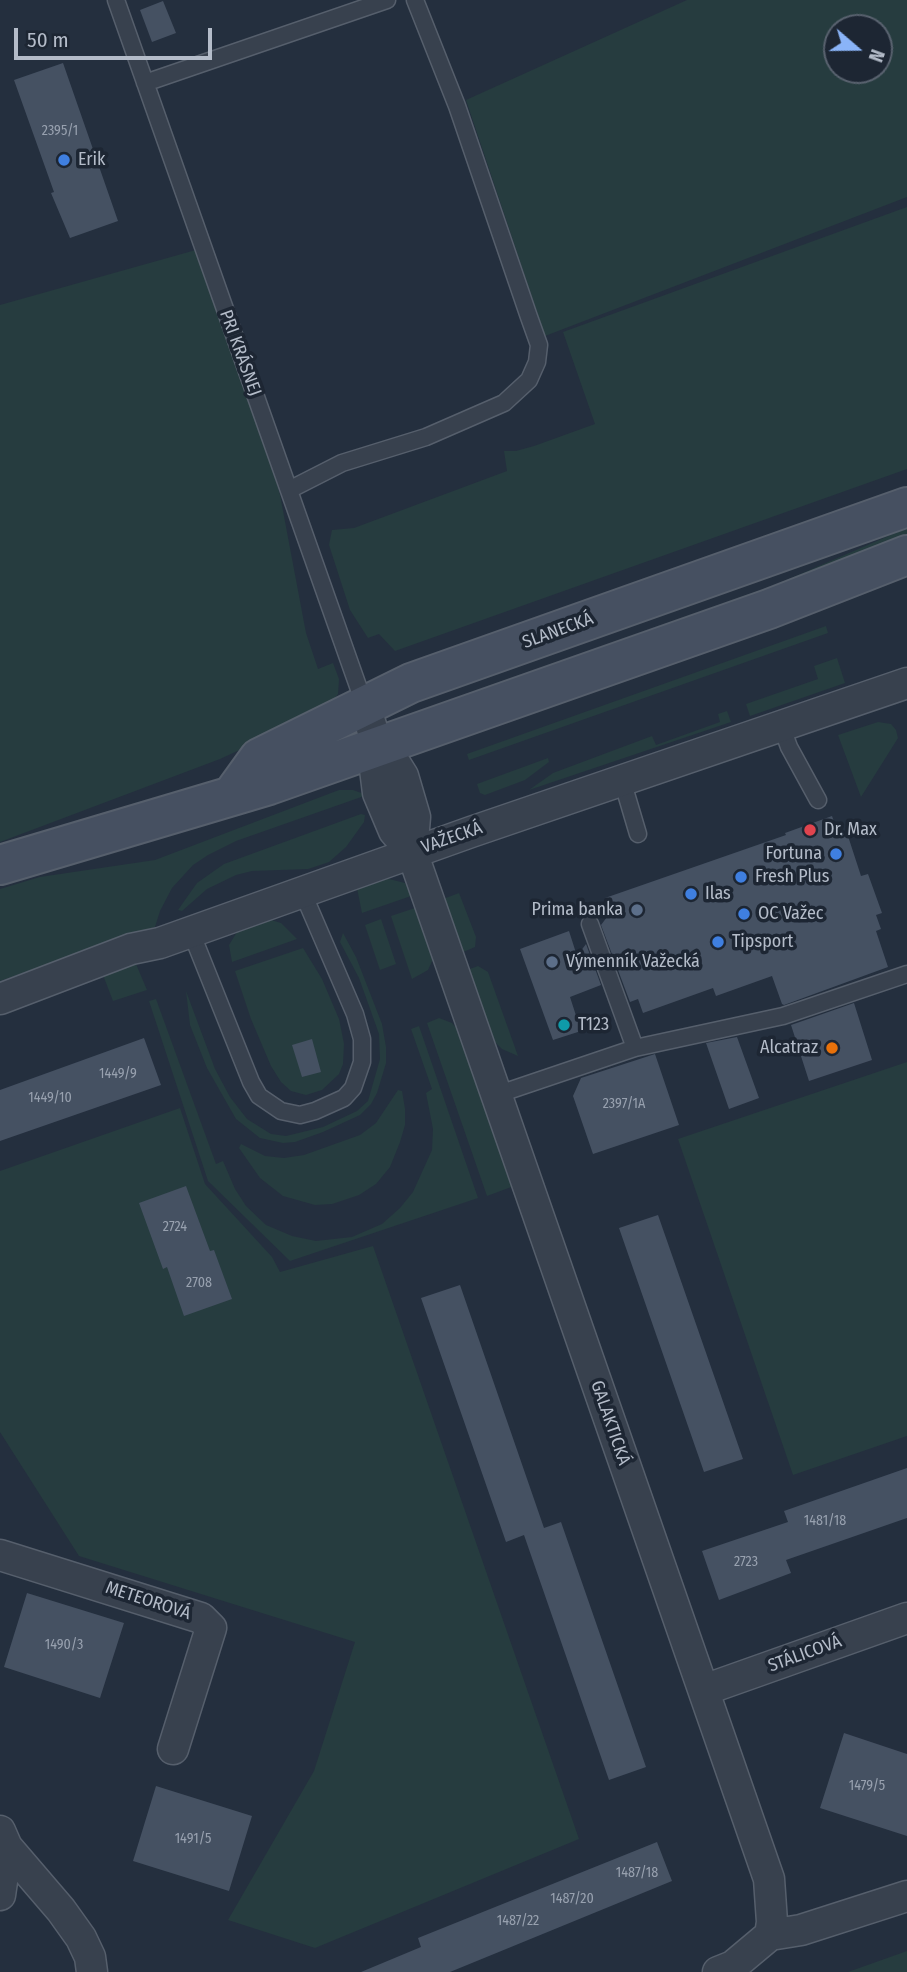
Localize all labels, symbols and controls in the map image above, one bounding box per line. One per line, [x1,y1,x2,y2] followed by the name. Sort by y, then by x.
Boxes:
[18,14,215,58] scale bar
[823,14,893,84] north arrow
[27,27,69,53] text: 50 m
[864,46,889,65] text: N
[42,123,78,139] house number: 2395/1
[78,149,105,171] place label: Erik
[56,152,72,168] marker: Erik
[214,307,266,399] street label: PRI KRÁSNEJ
[520,608,596,654] street label: SLANECKÁ
[419,817,485,859] street label: VAŽECKÁ
[824,819,877,841] place label: Dr. Max
[802,822,818,838] marker: Dr. Max
[765,843,822,865] place label: Fortuna
[828,846,844,862] marker: Fortuna
[755,866,829,888] place label: Fresh Plus
[733,869,749,885] marker: Fresh Plus
[705,883,731,905] place label: Ilas
[683,886,699,902] marker: Ilas
[532,899,623,921] place label: Prima banka
[629,902,645,918] marker: Prima banka
[758,903,824,925] place label: OC Važec
[736,906,752,922] marker: OC Važec
[732,931,793,953] place label: Tipsport
[710,934,726,950] marker: Tipsport
[566,951,700,973] place label: Výmenník Važecká
[544,954,560,970] marker: Výmenník Važecká
[578,1014,609,1036] place label: T123
[556,1017,572,1033] marker: T123
[760,1037,818,1059] place label: Alcatraz
[824,1040,840,1056] marker: Alcatraz
[99,1066,137,1082] house number: 1449/9
[28,1090,72,1106] house number: 1449/10
[603,1096,645,1112] house number: 2397/1A
[163,1219,187,1235] house number: 2724
[186,1275,212,1291] house number: 2708
[585,1378,635,1468] street label: GALAKTICKÁ
[804,1513,846,1529] house number: 1481/18
[734,1554,758,1570] house number: 2723
[103,1577,193,1625] street label: METEOROVÁ
[765,1631,845,1677] street label: STÁLICOVÁ
[45,1637,83,1653] house number: 1490/3
[849,1778,885,1794] house number: 1479/5
[175,1831,211,1847] house number: 1491/5
[616,1865,658,1881] house number: 1487/18
[550,1891,594,1907] house number: 1487/20
[497,1913,539,1929] house number: 1487/22

